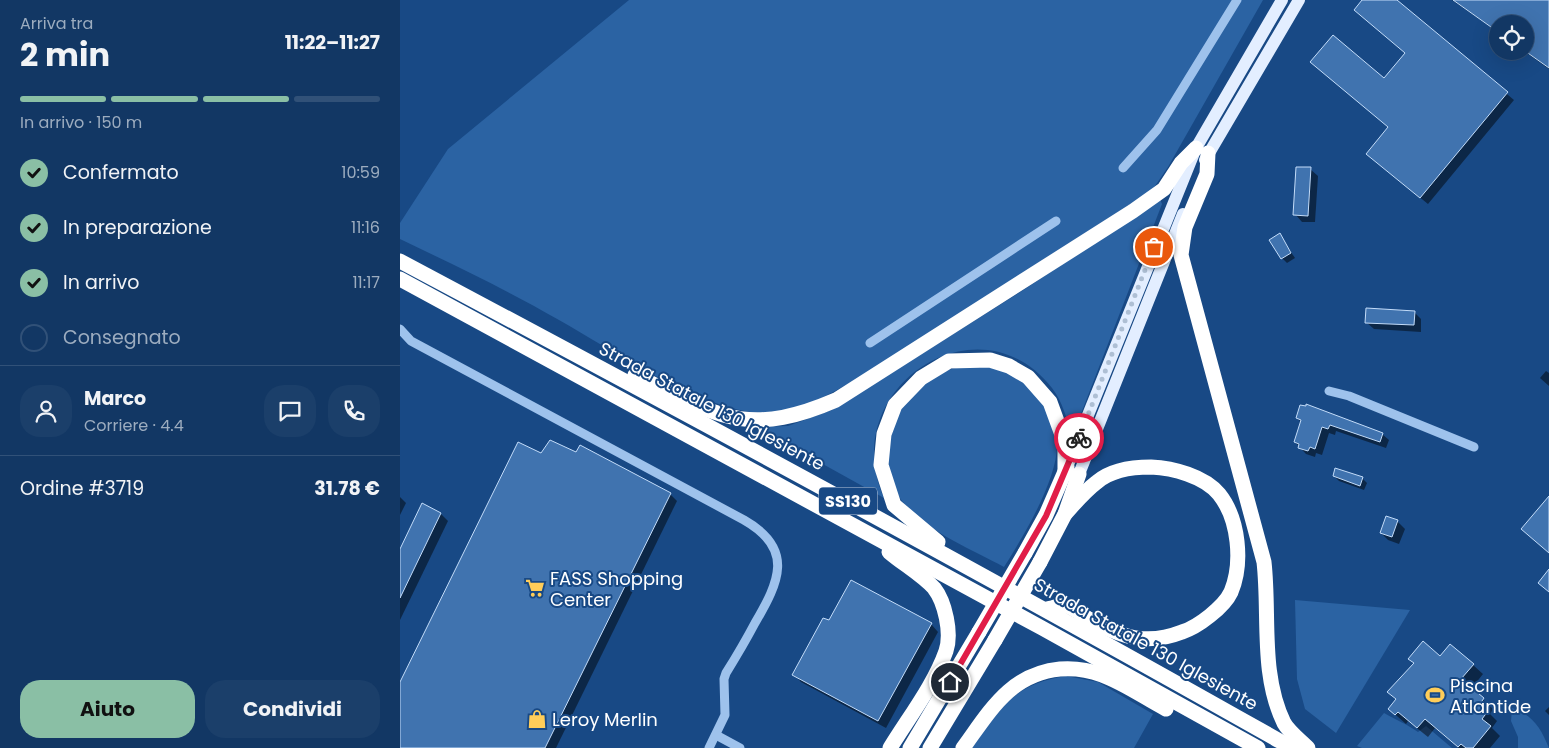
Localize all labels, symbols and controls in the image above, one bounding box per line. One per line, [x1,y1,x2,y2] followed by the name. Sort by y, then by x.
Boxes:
[20,12,93,35] text: Arriva tra
[1489,15,1534,60] map controls
[1489,15,1534,60] button: locate
[285,29,380,56] text: 11:22–11:27
[20,32,110,77] text: 2 min
[20,111,142,134] text: In arrivo · 150 m
[20,159,48,187] icon: check
[63,159,179,186] text: Confermato
[341,161,380,184] text: 10:59
[20,214,48,242] icon: check
[63,214,212,241] text: In preparazione
[351,216,380,239] text: 11:16
[1133,226,1175,268] pin
[1140,233,1168,261] icon: bag
[20,269,48,297] icon: check
[63,269,139,296] text: In arrivo
[352,271,380,294] text: 11:17
[63,324,181,351] text: Consegnato
[595,336,829,476] street label: Strada Statale 130 Iglesiente
[20,385,72,437] button: person
[84,385,146,412] text: Marco
[264,385,316,437] button: chat
[328,385,380,437] button: phone
[1054,413,1104,463] courier
[84,414,184,437] text: Corriere · 4.4
[1065,424,1093,452] icon: bike
[20,475,144,502] text: Ordine #3719
[314,475,380,502] text: 31.78 €
[819,488,877,514] road number: SS130
[550,566,683,612] place label: FASS Shopping Center
[1030,572,1262,716] street label: Strada Statale 130 Iglesiente
[524,577,546,599] supermarket icon: FASS Shopping Center
[929,661,971,703] pin
[936,668,964,696] icon: home
[1450,673,1531,719] place label: Piscina Atlantide
[20,680,195,738] button: Aiuto
[205,680,380,738] button: Condividi
[1424,684,1446,706] sports icon: Piscina Atlantide
[552,707,658,732] place label: Leroy Merlin
[526,708,548,730] shop icon: Leroy Merlin

